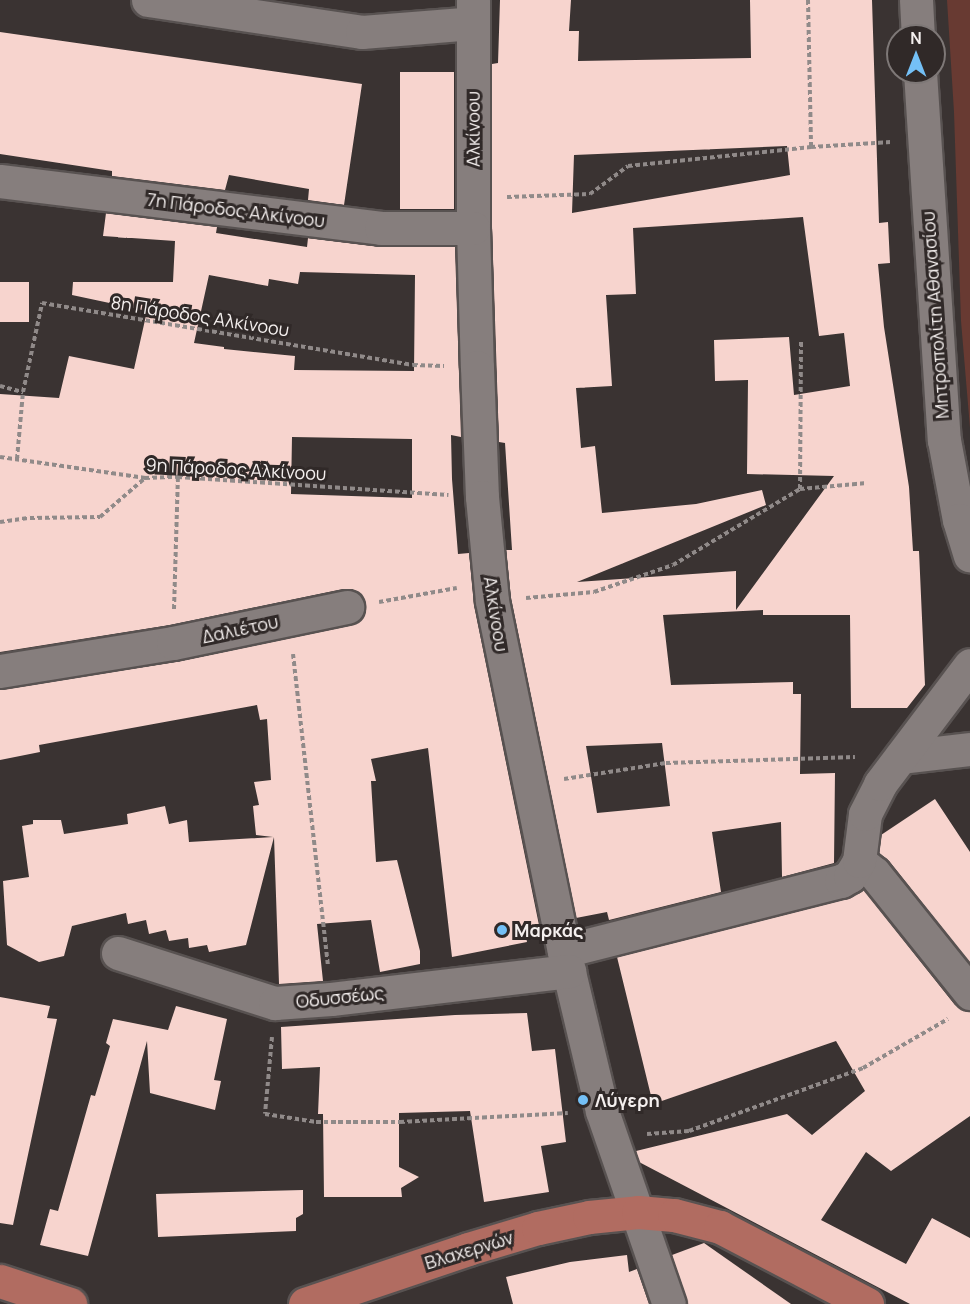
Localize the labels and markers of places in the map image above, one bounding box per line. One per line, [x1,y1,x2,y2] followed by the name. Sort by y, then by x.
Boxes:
[514,919,583,941] place label: Μαρκάς
[495,923,509,937] marker: Μαρκάς
[595,1089,660,1111] place label: Λύγερη
[576,1093,590,1107] marker: Λύγερη

